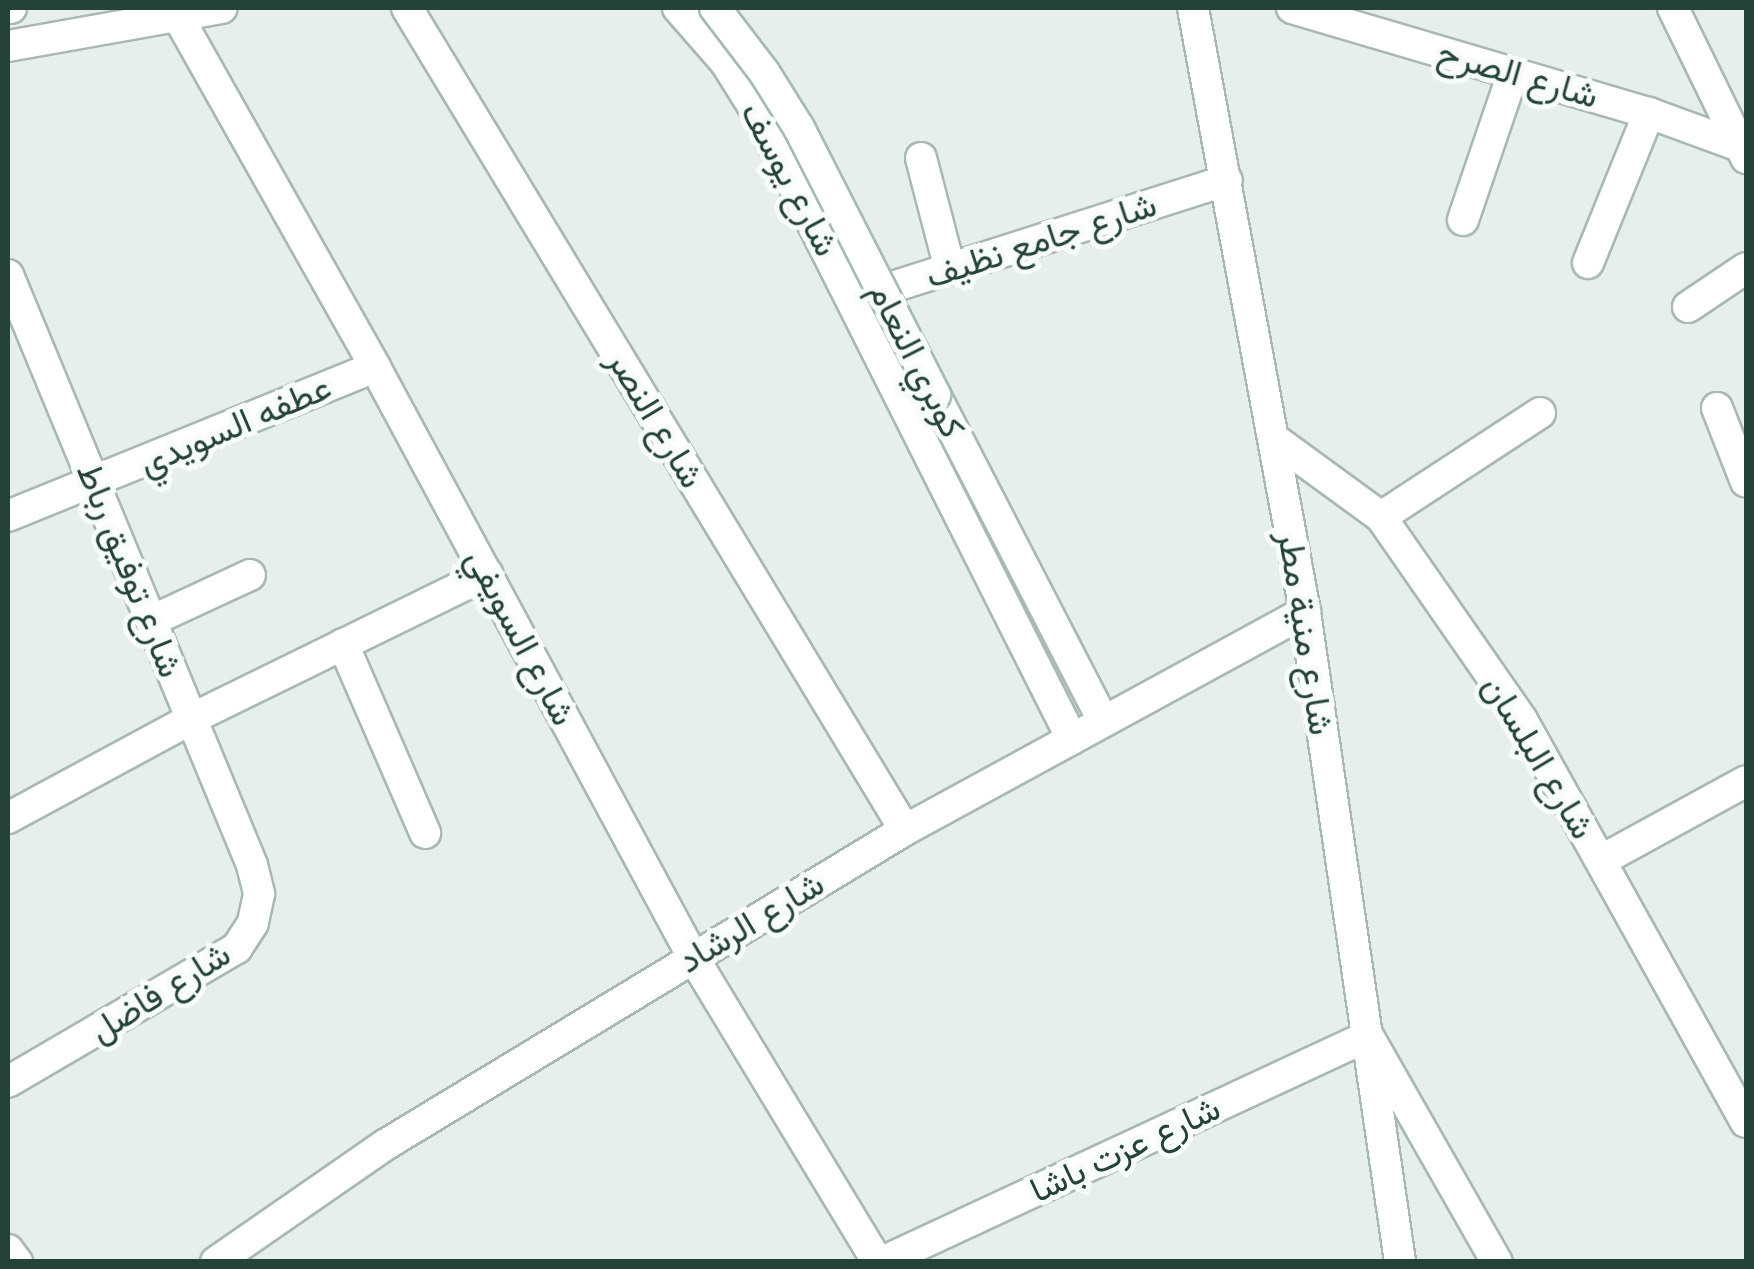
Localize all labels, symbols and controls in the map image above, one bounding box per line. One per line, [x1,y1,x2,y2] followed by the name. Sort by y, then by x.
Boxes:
[1433,31,1603,117] street label: شارع الصرح
[732,95,848,263] street label: شارع يوسف
[920,183,1162,297] street label: شارع جامع نظيف
[860,275,974,445] street label: كوبري النعام
[599,343,713,495] street label: شارع النصر
[133,366,337,484] street label: عطفه السويدي
[68,457,192,683] street label: شارع توفيق رباط
[1269,528,1343,738] street label: شارع منية مطر
[457,542,585,732] street label: شارع السويفي
[1474,668,1604,846] street label: شارع البلسان
[671,862,831,982] street label: شارع الرشاد
[82,932,238,1052] street label: شارع فاضل
[1023,1087,1227,1211] street label: شارع عزت باشا

